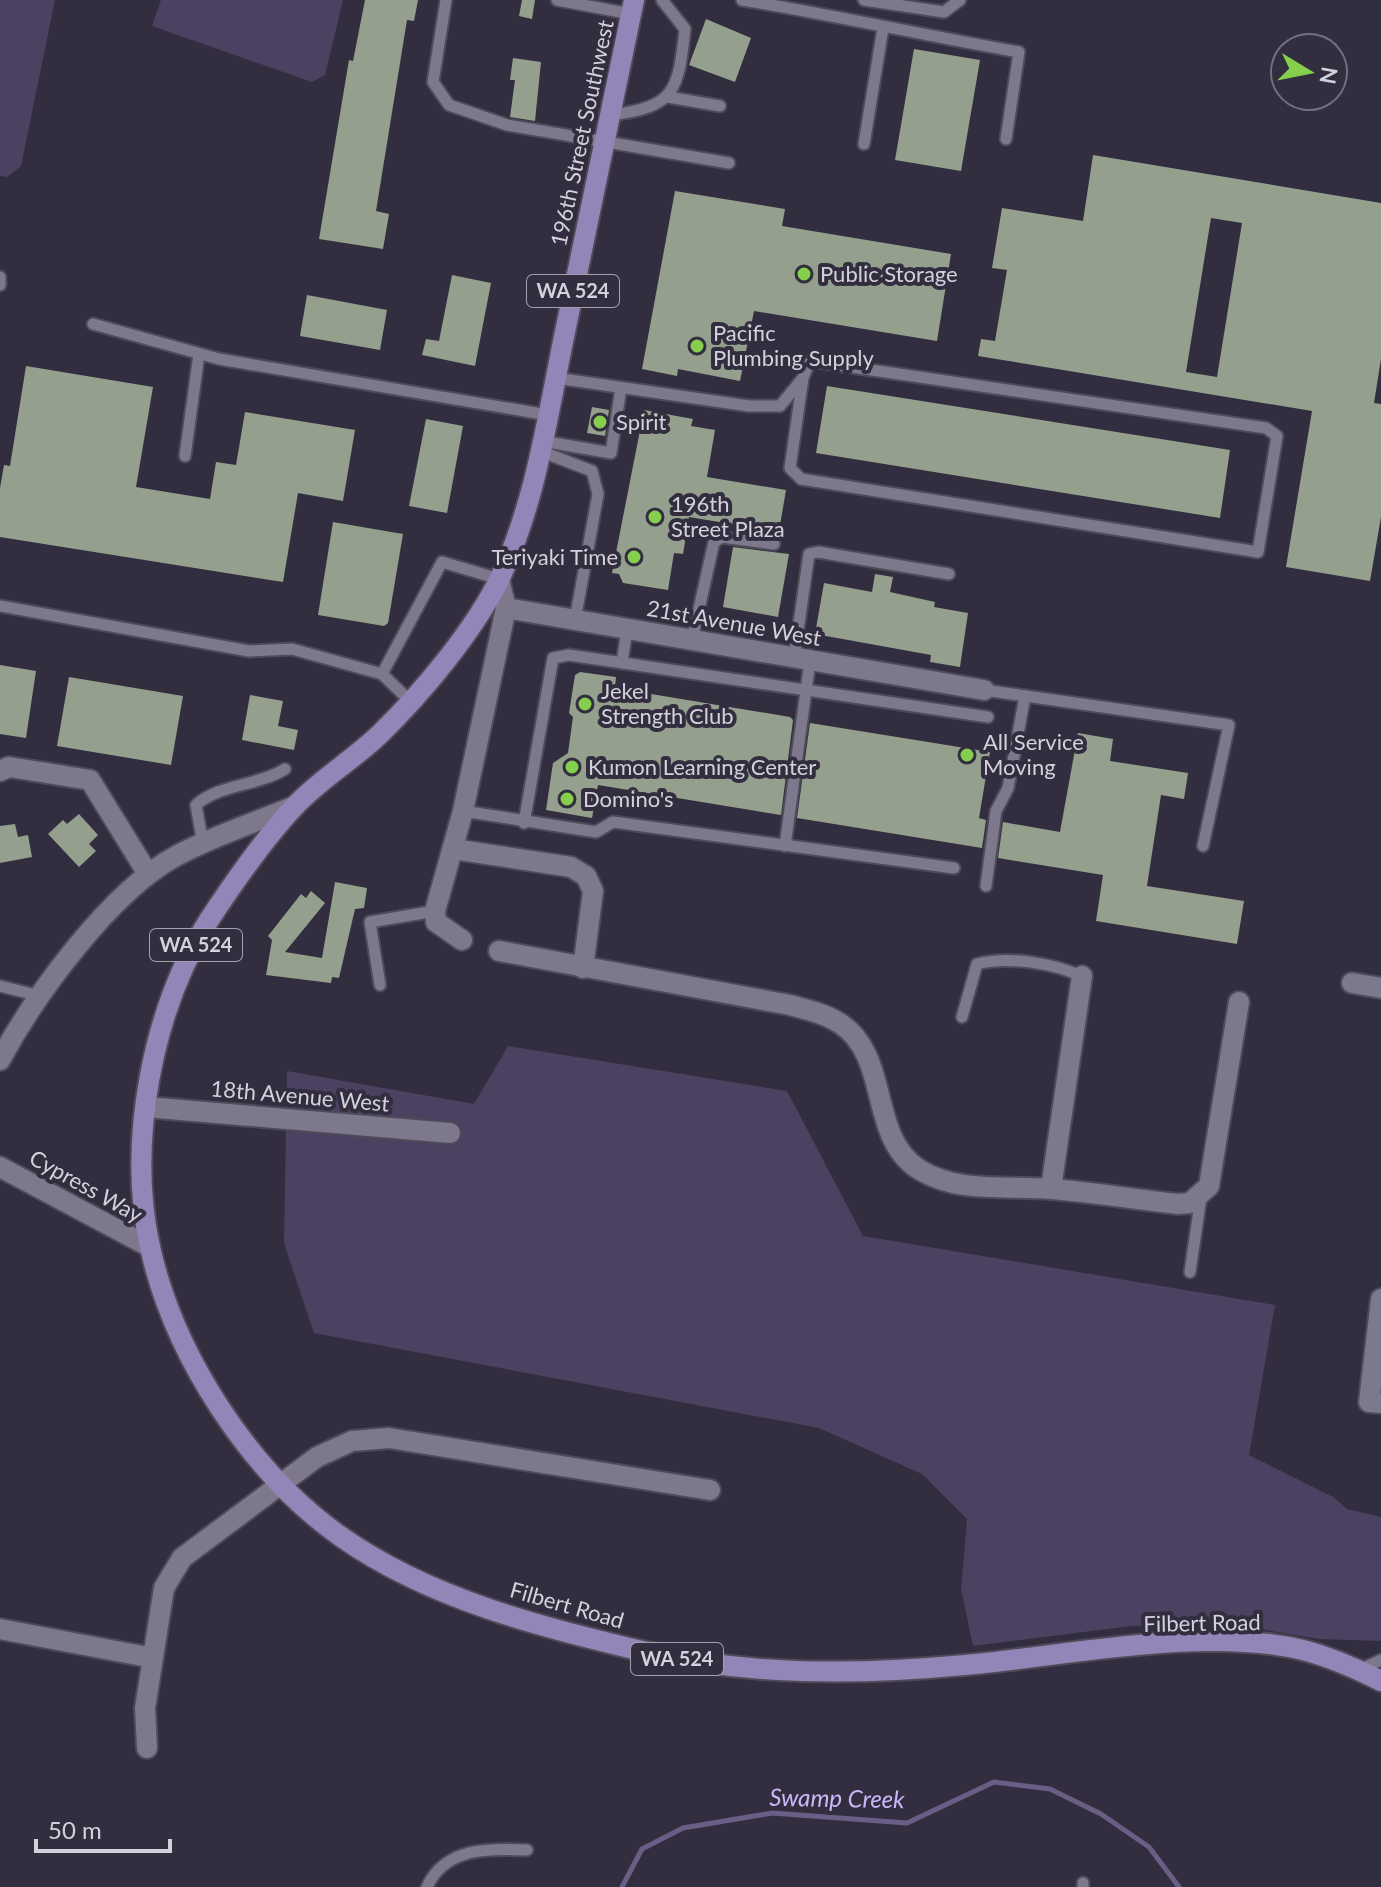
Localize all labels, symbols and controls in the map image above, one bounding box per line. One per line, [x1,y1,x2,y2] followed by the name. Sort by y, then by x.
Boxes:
[544,17,619,248] street label: 196th Street Southwest
[1269,32,1349,112] north arrow
[1314,65,1344,86] text: N
[820,260,958,287] place label: Public Storage
[795,265,813,283] marker: Public Storage
[527,275,619,307] road number: WA 524
[713,319,874,371] place label: Pacific Plumbing Supply
[688,337,706,355] marker: Pacific Plumbing Supply
[616,408,667,435] place label: Spirit
[591,413,609,431] marker: Spirit
[671,490,785,542] place label: 196th Street Plaza
[646,508,664,526] marker: 196th Street Plaza
[491,543,618,570] place label: Teriyaki Time
[625,548,643,566] marker: Teriyaki Time
[645,594,823,651] street label: 21st Avenue West
[601,677,733,729] place label: Jekel Strength Club
[576,695,594,713] marker: Jekel Strength Club
[983,728,1084,780] place label: All Service Moving
[958,746,976,764] marker: All Service Moving
[588,753,816,780] place label: Kumon Learning Center
[563,758,581,776] marker: Kumon Learning Center
[583,785,674,812] place label: Domino's
[558,790,576,808] marker: Domino's
[150,929,242,961] road number: WA 524
[210,1074,391,1117] street label: 18th Avenue West
[25,1143,148,1228] street label: Cypress Way
[507,1575,627,1634] street label: Filbert Road
[1143,1608,1261,1637] street label: Filbert Road
[631,1643,723,1675] road number: WA 524
[769,1782,906,1813] water label: Swamp Creek
[36,1803,170,1853] scale bar
[48,1815,102,1844] text: 50 m

